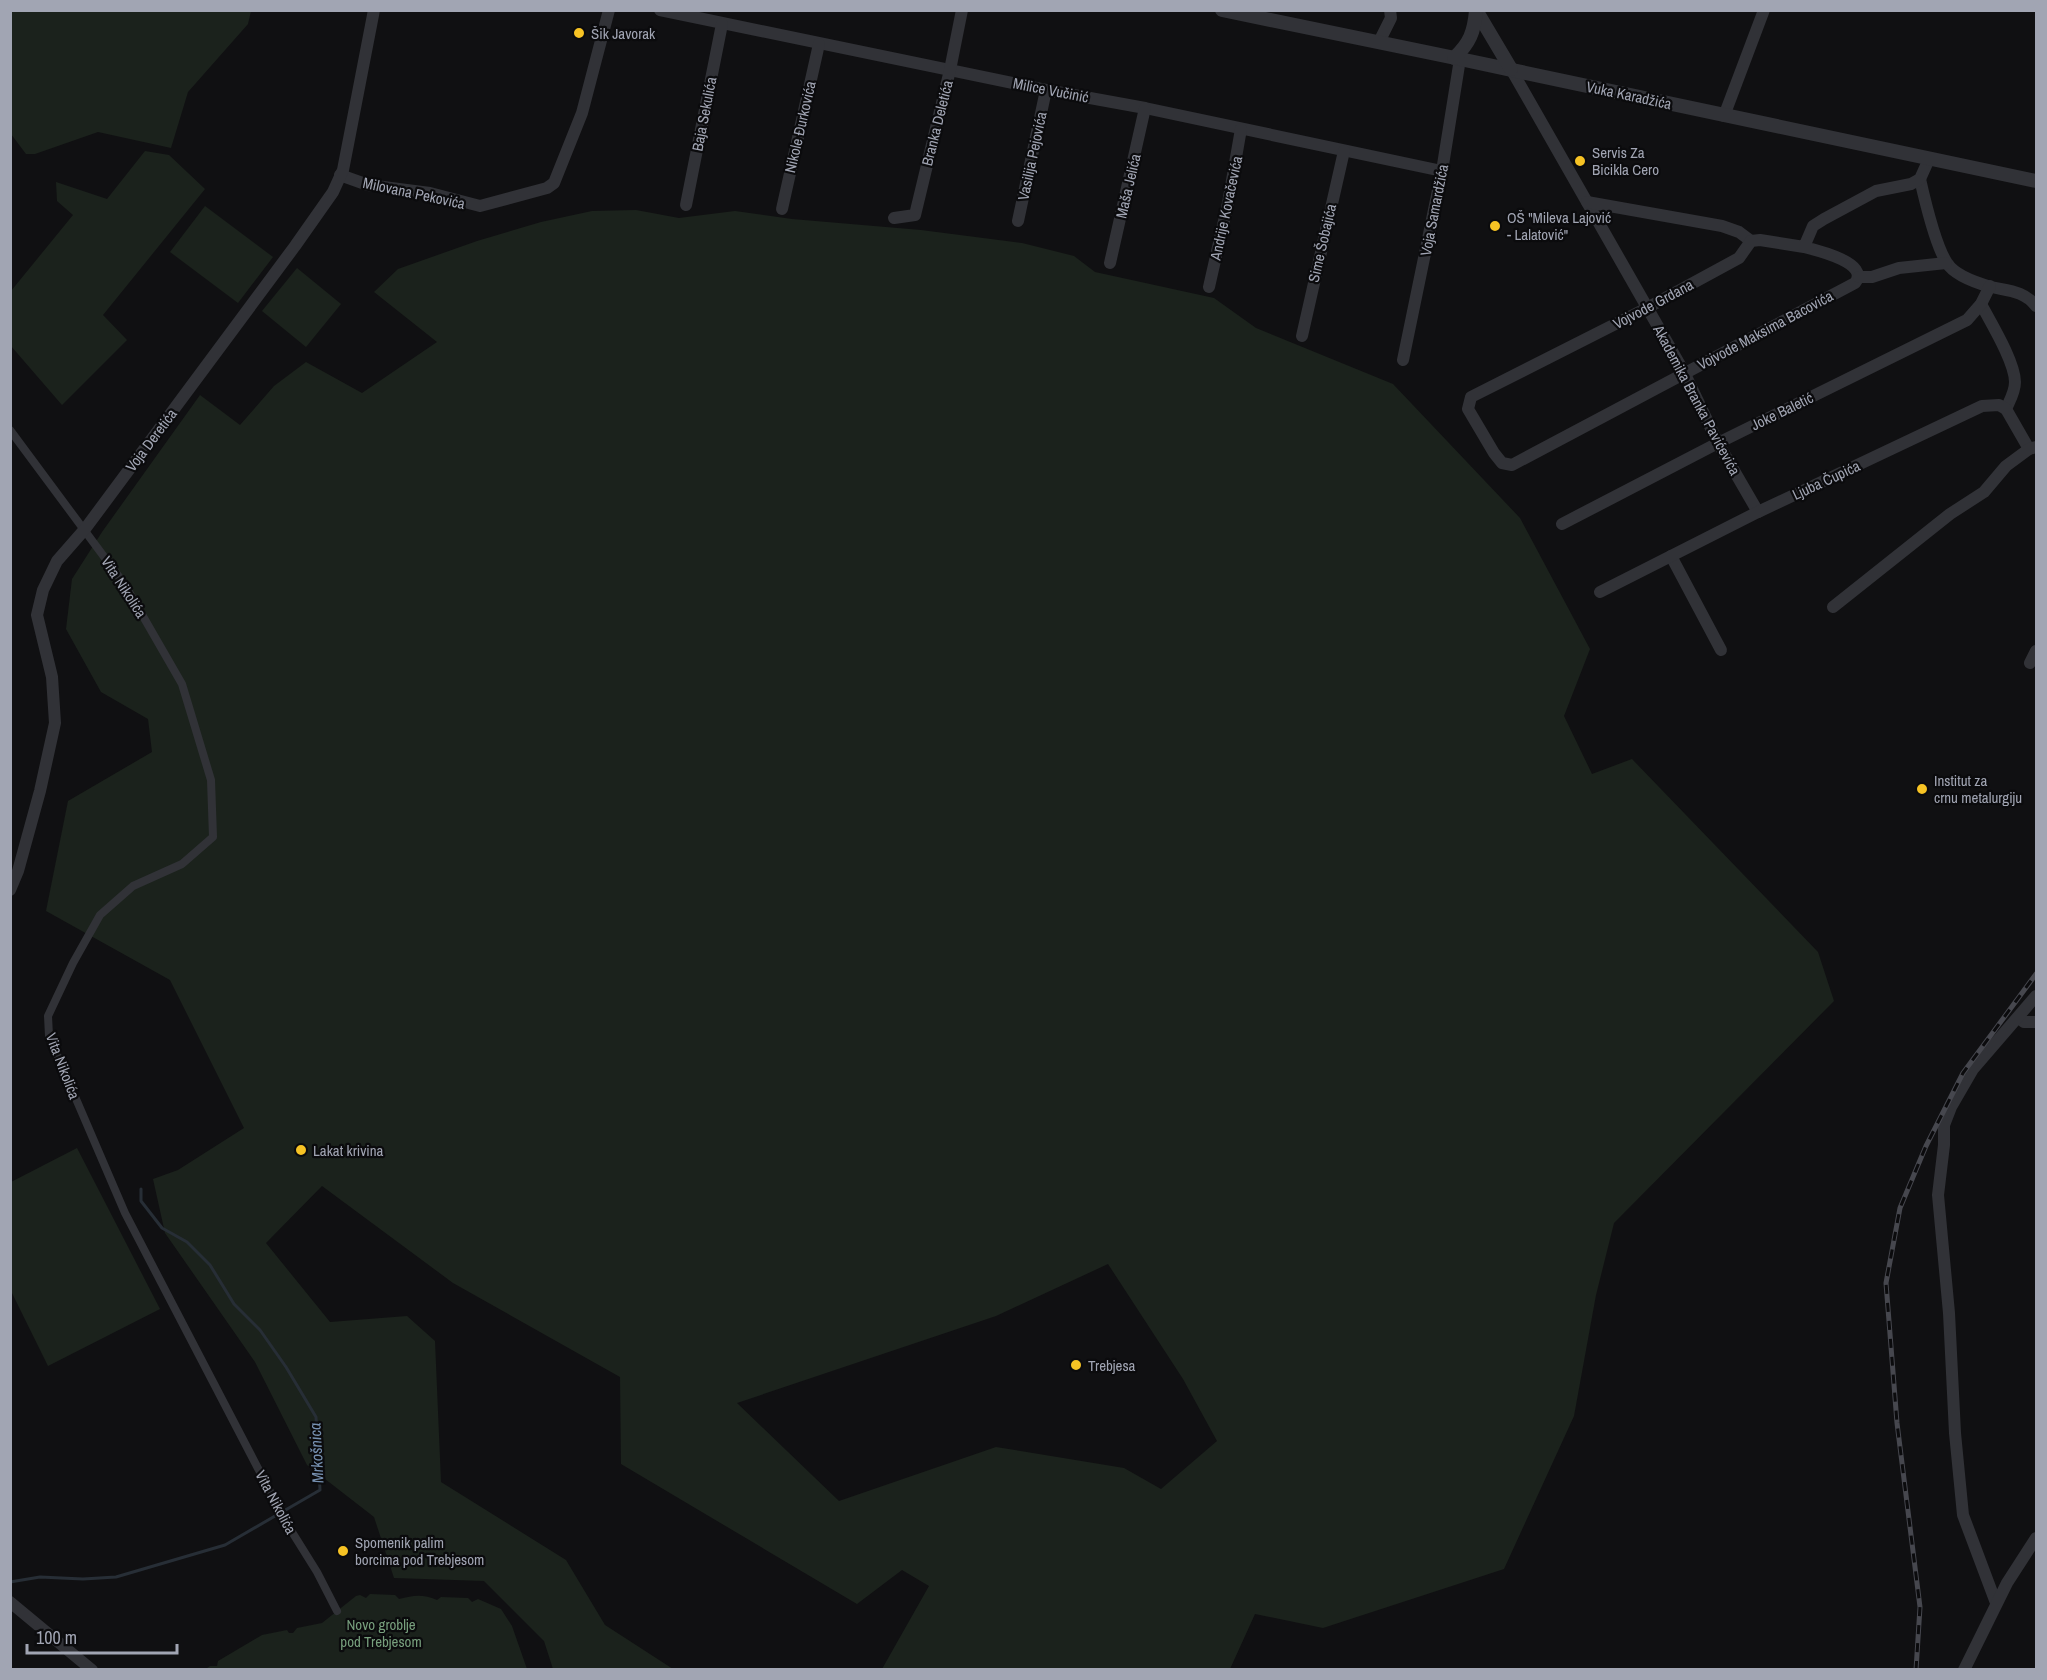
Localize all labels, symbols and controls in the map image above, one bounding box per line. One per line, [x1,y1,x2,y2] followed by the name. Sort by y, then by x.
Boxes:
[591,23,656,44] place label: Šik Javorak
[572,26,586,40] marker: Šik Javorak
[1011,72,1091,108] street label: Milice Vučinić
[687,75,722,153] street label: Baja Sekulića
[1585,76,1674,114] street label: Vuka Karadžića
[916,78,958,168] street label: Branka Deletića
[779,79,821,175] street label: Nikole Đurkovića
[1012,110,1052,202] street label: Vasilija Pejovića
[1592,142,1659,180] place label: Servis Za Bicikla Cero
[1110,152,1146,220] street label: Maša Jelića
[1205,154,1247,263] street label: Andrije Kovačevića
[1573,154,1587,168] marker: Servis Za Bicikla Cero
[1415,162,1453,258] street label: Voja Samardžića
[361,172,467,214] street label: Milovana Pekovića
[1303,202,1341,284] street label: Sime Šobajića
[1507,207,1611,245] place label: OŠ "Mileva Lajović - Lalatović"
[1488,219,1502,233] marker: OŠ "Mileva Lajović - Lalatović"
[1609,274,1697,334] street label: Vojvode Grdana
[1693,285,1837,375] street label: Vojvode Maksima Bacovića
[1648,320,1746,479] street label: Akademika Branka Pavićevića
[1747,387,1817,435] street label: Joke Baletić
[120,404,182,476] street label: Voja Deretića
[1789,455,1863,505] street label: Ljuba Čupića
[96,552,152,622] street label: Vita Nikolića
[1934,770,2022,808] place label: Institut za crnu metalurgiju
[1915,782,1929,796] marker: Institut za crnu metalurgiju
[41,1030,85,1102] street label: Vita Nikolića
[313,1140,384,1161] place label: Lakat krivina
[294,1143,308,1157] marker: Lakat krivina
[1088,1355,1136,1376] place label: Trebjesa
[1069,1358,1083,1372] marker: Trebjesa
[303,1422,329,1484] water label: Mrkošnica
[250,1466,302,1538] street label: Vita Nikolića
[355,1532,484,1570] place label: Spomenik palim borcima pod Trebjesom
[336,1544,350,1558] marker: Spomenik palim borcima pod Trebjesom
[340,1614,422,1652] park label: Novo groblje pod Trebjesom
[27,1617,177,1655] scale bar
[36,1625,77,1650] text: 100 m

